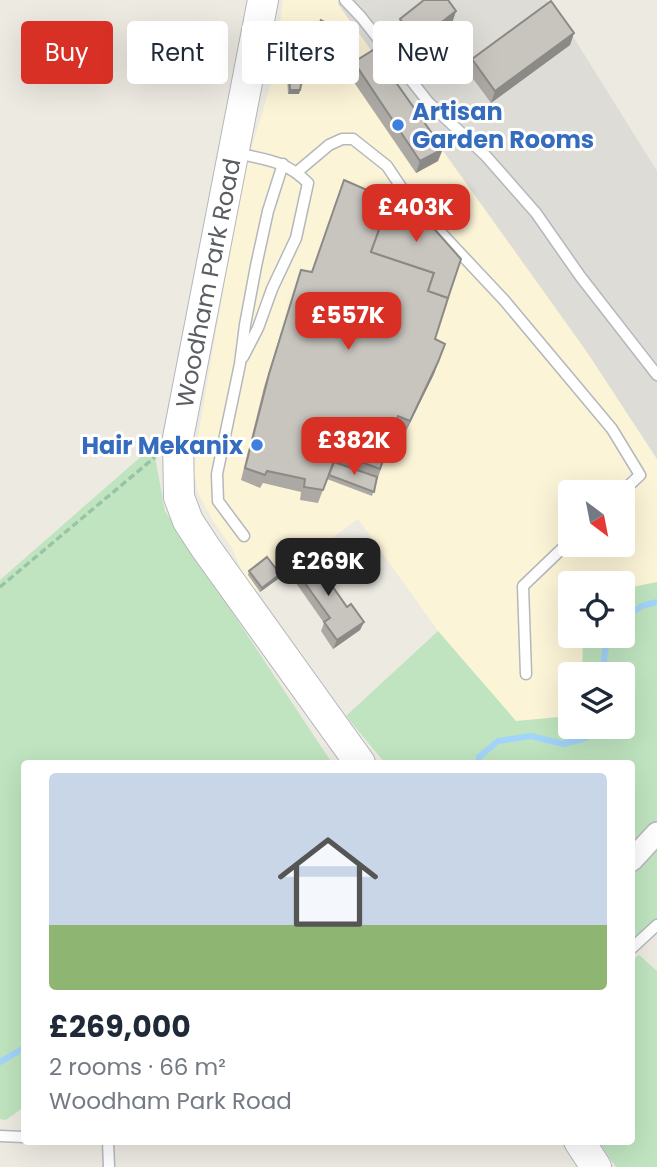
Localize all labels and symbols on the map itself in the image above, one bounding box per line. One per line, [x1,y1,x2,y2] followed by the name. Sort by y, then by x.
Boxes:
[412,95,594,156] place label: Artisan Garden Rooms
[390,117,406,133] marker: Artisan Garden Rooms
[168,156,248,410] street label: Woodham Park Road
[367,184,465,244] pin: £403K
[299,292,397,352] pin: £557K
[305,418,403,477] pin: £382K
[81,429,244,462] place label: Hair Mekanix
[249,437,265,453] marker: Hair Mekanix
[558,480,635,556] north arrow
[279,538,377,598] pin: £269K

